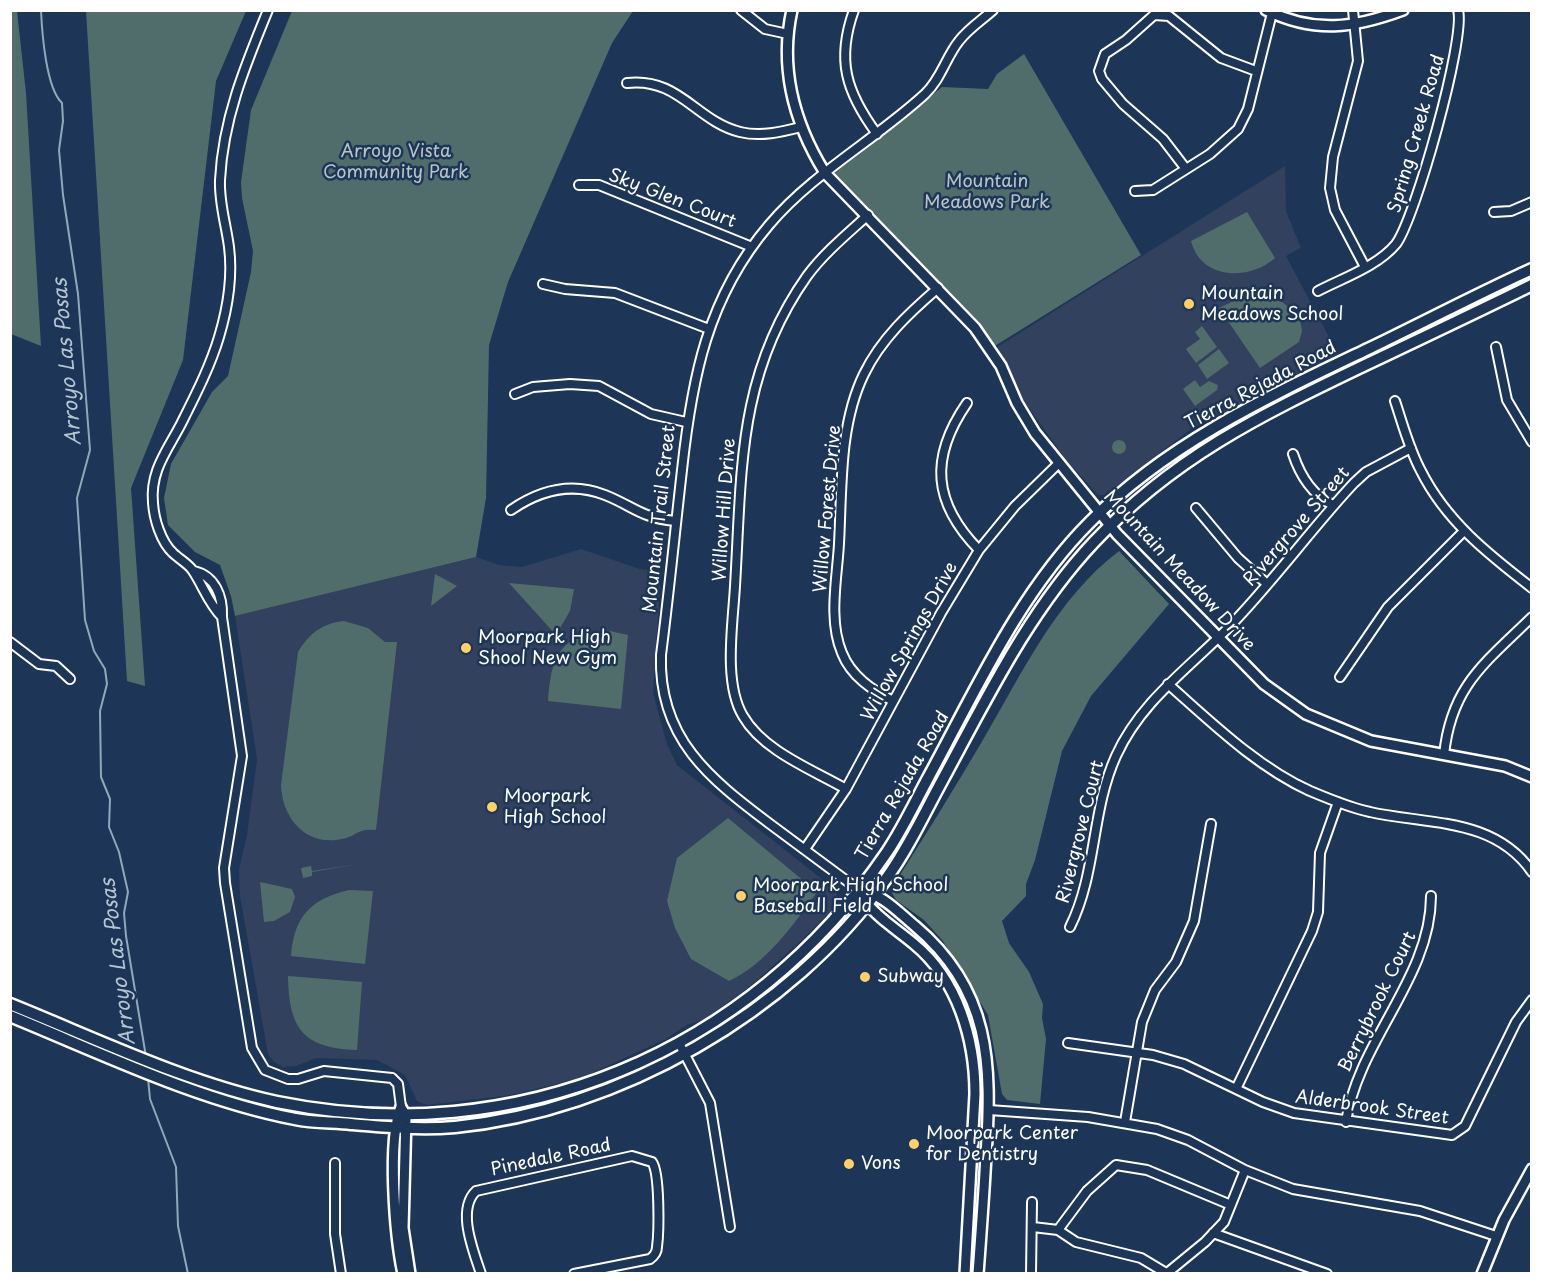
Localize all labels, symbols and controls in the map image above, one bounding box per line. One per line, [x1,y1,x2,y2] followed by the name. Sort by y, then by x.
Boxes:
[1384,52,1450,216] street label: Spring Creek Road
[323,141,469,184] park label: Arroyo Vista Community Park
[605,165,739,233] street label: Sky Glen Court
[924,171,1050,213] park label: Mountain Meadows Park
[49,277,87,447] water label: Arroyo Las Posas
[1201,283,1344,326] place label: Mountain Meadows School
[1182,297,1196,311] marker: Mountain Meadows School
[1182,337,1340,435] street label: Tierra Rejada Road
[639,424,681,614] street label: Mountain Trail Street
[810,424,846,594] street label: Willow Forest Drive
[709,438,741,582] street label: Willow Hill Drive
[1239,463,1355,591] street label: Rivergrove Street
[1099,486,1259,656] street label: Mountain Meadow Drive
[857,559,963,725] street label: Willow Springs Drive
[478,627,617,670] place label: Moorpark High Shool New Gym
[459,641,473,655] marker: Moorpark High Shool New Gym
[852,708,954,864] street label: Tierra Rejada Road
[1053,758,1109,906] street label: Rivergrove Court
[504,786,607,828] place label: Moorpark High School
[485,800,499,814] marker: Moorpark High School
[753,875,948,918] place label: Moorpark High School Baseball Field
[97,877,141,1047] water label: Arroyo Las Posas
[734,889,748,903] marker: Moorpark High School Baseball Field
[1335,928,1421,1076] street label: Berrybrook Court
[877,966,944,988] place label: Subway
[858,970,872,984] marker: Subway
[1294,1087,1450,1129] street label: Alderbrook Street
[926,1123,1078,1166] place label: Moorpark Center for Dentistry
[489,1135,613,1181] street label: Pinedale Road
[907,1137,921,1151] marker: Moorpark Center for Dentistry
[861,1153,901,1175] place label: Vons
[842,1157,856,1171] marker: Vons

